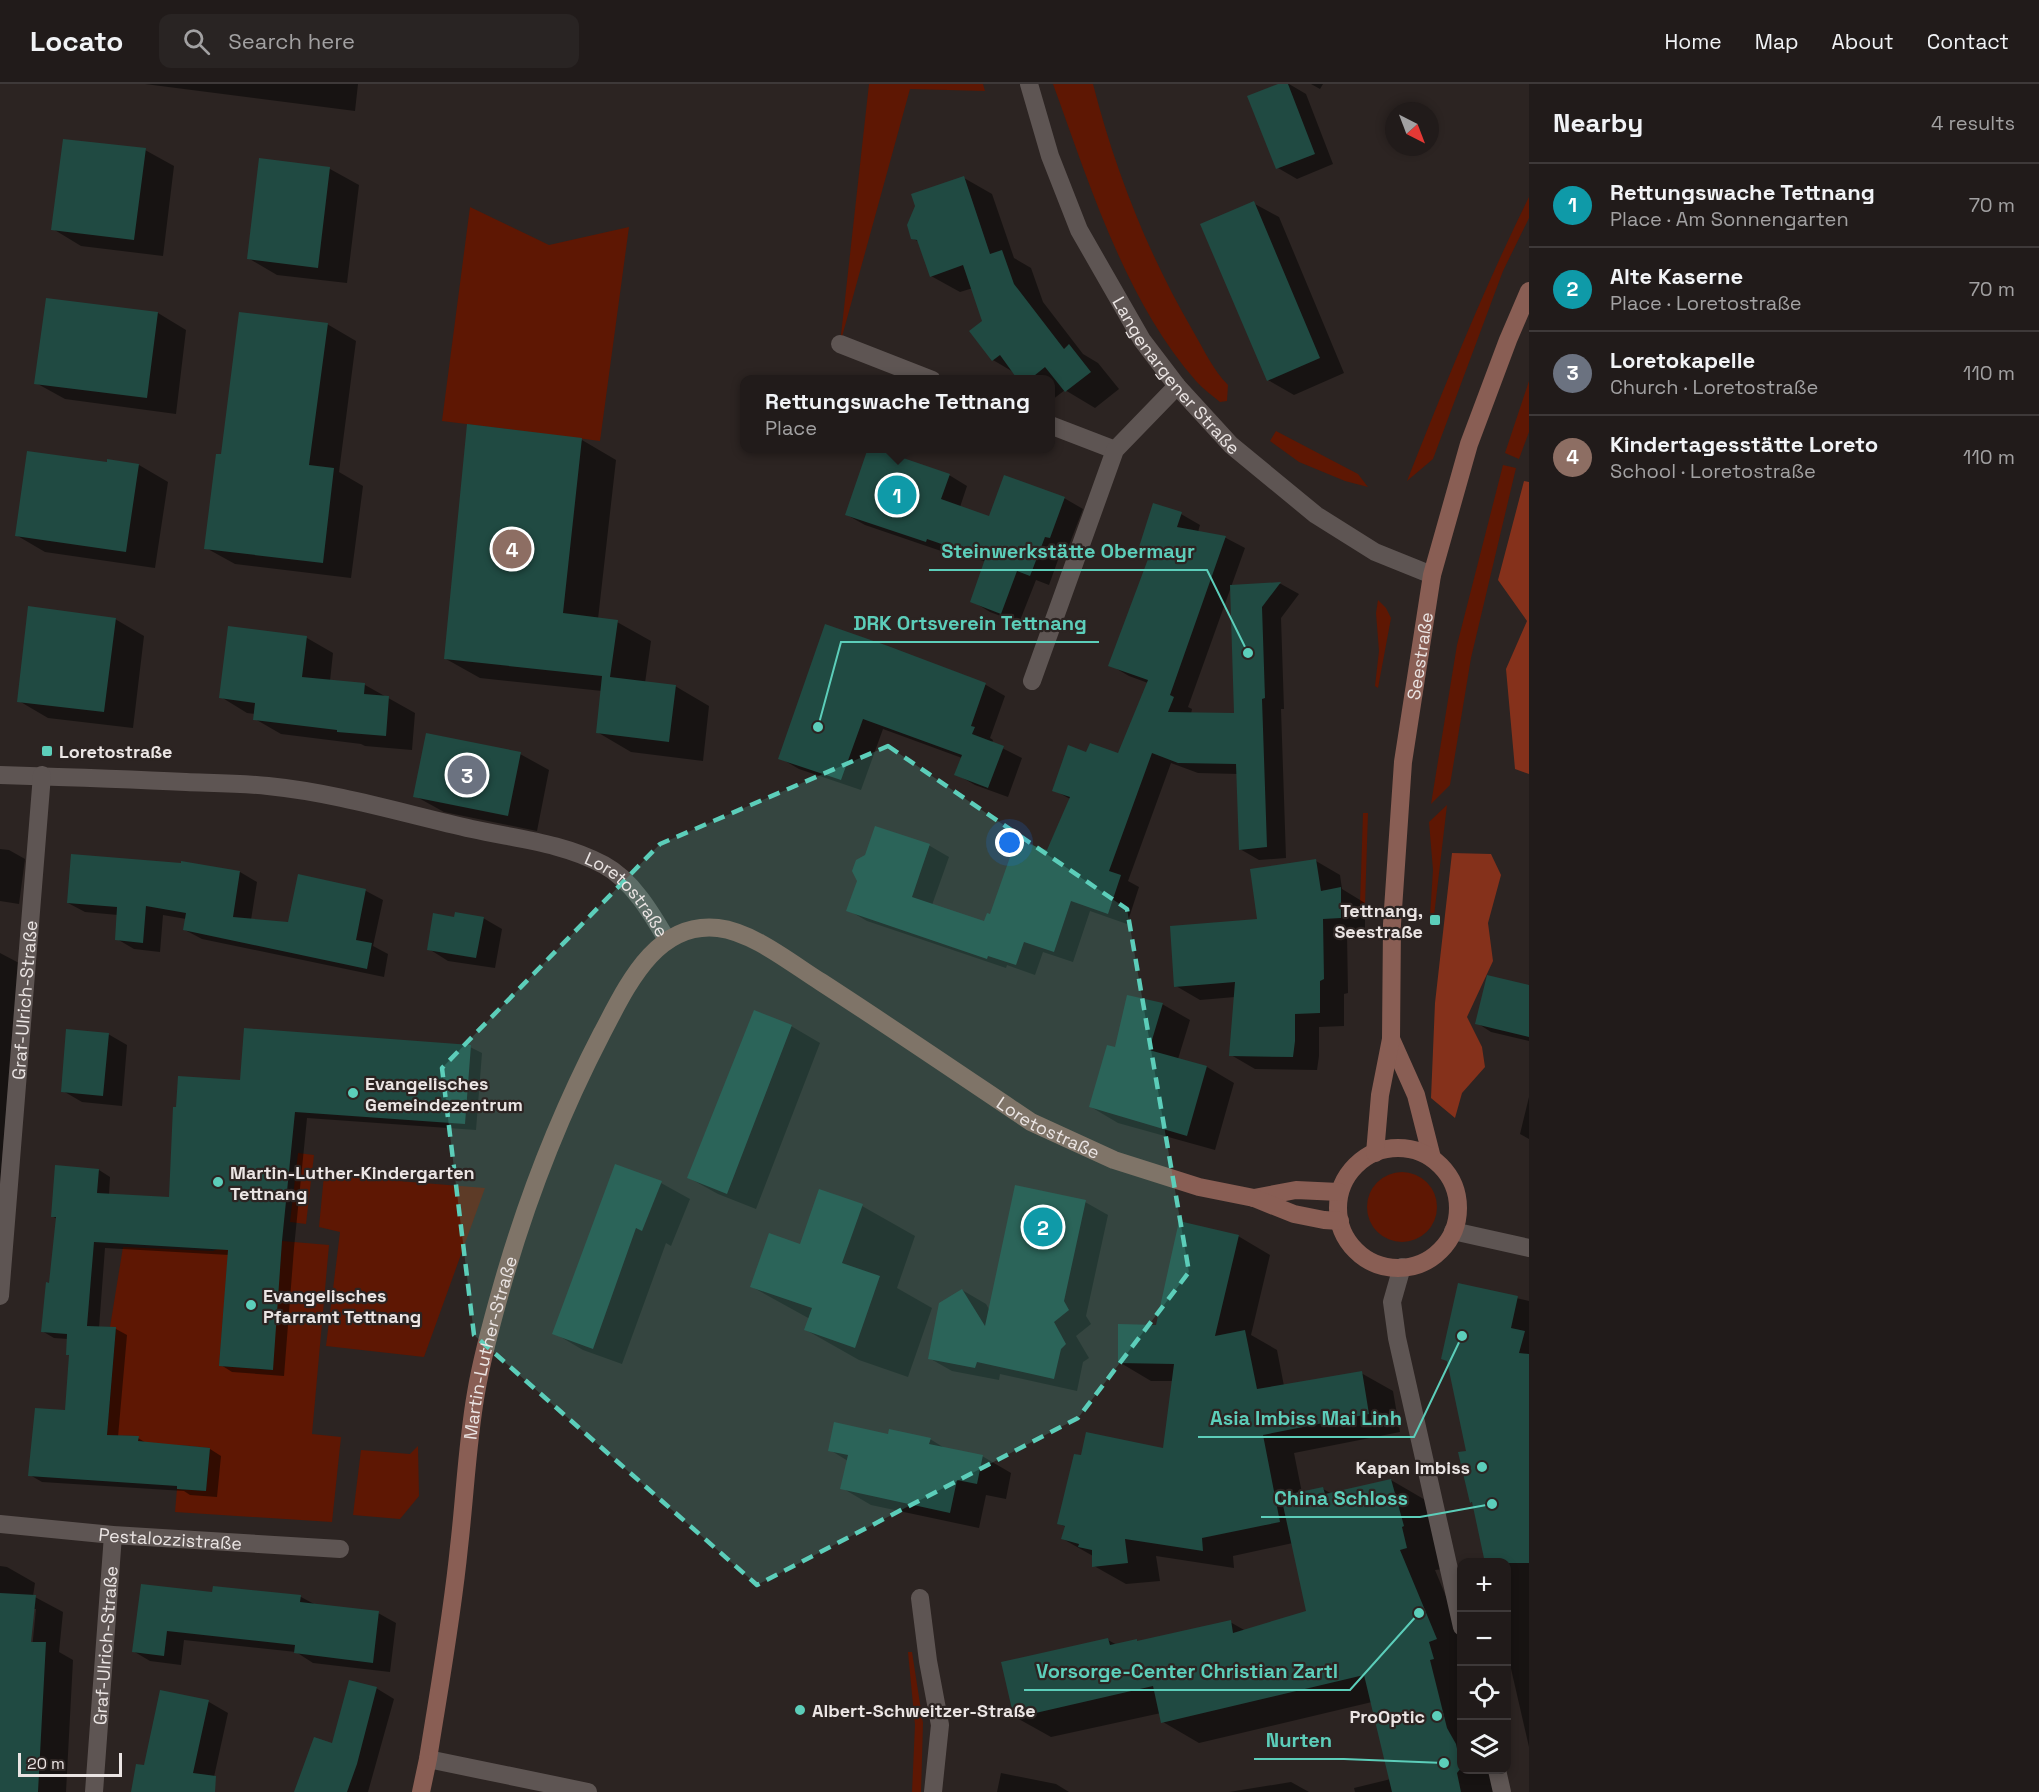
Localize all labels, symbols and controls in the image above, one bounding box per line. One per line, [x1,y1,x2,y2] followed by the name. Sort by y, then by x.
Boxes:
[159,14,579,68] search box
[30,23,123,59] text: Locato
[180,25,213,58] icon: search
[228,27,355,55] text: Search here
[1664,28,1722,55] text: Home
[1755,28,1799,55] text: Map
[1832,28,1894,55] text: About
[1927,28,2009,55] text: Contact
[1385,102,1439,156] north arrow
[1553,106,1643,140] text: Nearby
[1931,110,2015,136] text: 4 results
[1610,178,1875,206] text: Rettungswache Tettnang
[1568,192,1577,218] text: 1
[1969,192,2015,218] text: 70 m
[1610,206,1849,232] text: Place · Am Sonnengarten
[1610,262,1743,290] text: Alte Kaserne
[1567,276,1578,302] text: 2
[1969,276,2015,302] text: 70 m
[1610,290,1802,316] text: Place · Loretostraße
[1108,292,1245,459] street label: Langenargener Straße
[1610,346,1755,374] text: Loretokapelle
[1566,360,1579,386] text: 3
[1963,360,2015,386] text: 110 m
[1610,374,1818,400] text: Church · Loretostraße
[740,375,1055,453] popup
[765,387,1030,415] text: Rettungswache Tettnang
[765,415,817,441] text: Place
[1610,430,1878,458] text: Kindertagesstätte Loreto
[1566,444,1579,470] text: 4
[1963,444,2015,470] text: 110 m
[1610,458,1816,484] text: School · Loretostraße
[878,472,916,518] pin: 1
[492,526,532,572] pin: 4
[929,532,1207,570] callout: Steinwerkstätte Obermayr
[941,538,1195,564] text: Steinwerkstätte Obermayr
[841,604,1099,642] callout: DRK Ortsverein Tettnang
[853,610,1087,636] text: DRK Ortsverein Tettnang
[1401,610,1438,702] street label: Seestraße
[59,740,172,763] place label: Loretostraße
[40,744,54,758] marker: Loretostraße
[448,752,486,798] pin: 3
[995,828,1024,857] your location
[581,846,674,941] street label: Loretostraße
[1334,899,1423,943] place label: Tettnang, Seestraße
[1428,913,1442,927] marker: Tettnang, Seestraße
[6,919,42,1081] street label: Graf-Ulrich-Straße
[365,1072,523,1116] place label: Evangelisches Gemeindezentrum
[346,1086,360,1100] marker: Evangelisches Gemeindezentrum
[993,1091,1104,1164] street label: Loretostraße
[230,1161,475,1205] place label: Martin-Luther-Kindergarten Tettnang
[211,1175,225,1189] marker: Martin-Luther-Kindergarten Tettnang
[1024,1204,1062,1250] pin: 2
[458,1253,522,1441] street label: Martin-Luther-Straße
[263,1284,421,1328] place label: Evangelisches Pfarramt Tettnang
[244,1298,258,1312] marker: Evangelisches Pfarramt Tettnang
[1198,1399,1414,1437] callout: Asia Imbiss Mai Linh
[1210,1405,1402,1431] text: Asia Imbiss Mai Linh
[1356,1456,1470,1479] place label: Kapan Imbiss
[1475,1460,1489,1474] marker: Kapan Imbiss
[1261,1479,1420,1517] callout: China Schloss
[1274,1485,1408,1511] text: China Schloss
[97,1522,243,1554] street label: Pestalozzistraße
[1457,1558,1511,1774] map controls
[1457,1558,1511,1612] button: +
[87,1565,122,1726] street label: Graf-Ulrich-Straße
[1457,1612,1511,1666] button: −
[1024,1652,1350,1690] callout: Vorsorge-Center Christian Zartl
[1036,1658,1338,1684] text: Vorsorge-Center Christian Zartl
[1457,1666,1511,1720] button: locate
[812,1699,1036,1722] place label: Albert-Schweitzer-Straße
[793,1703,807,1717] marker: Albert-Schweitzer-Straße
[1349,1705,1425,1728] place label: ProOptic
[1430,1709,1444,1723] marker: ProOptic
[1457,1720,1511,1774] button: layers
[1254,1721,1344,1759] callout: Nurten
[1266,1727,1332,1753] text: Nurten
[18,1750,122,1778] scale bar
[27,1753,65,1774] text: 20 m

